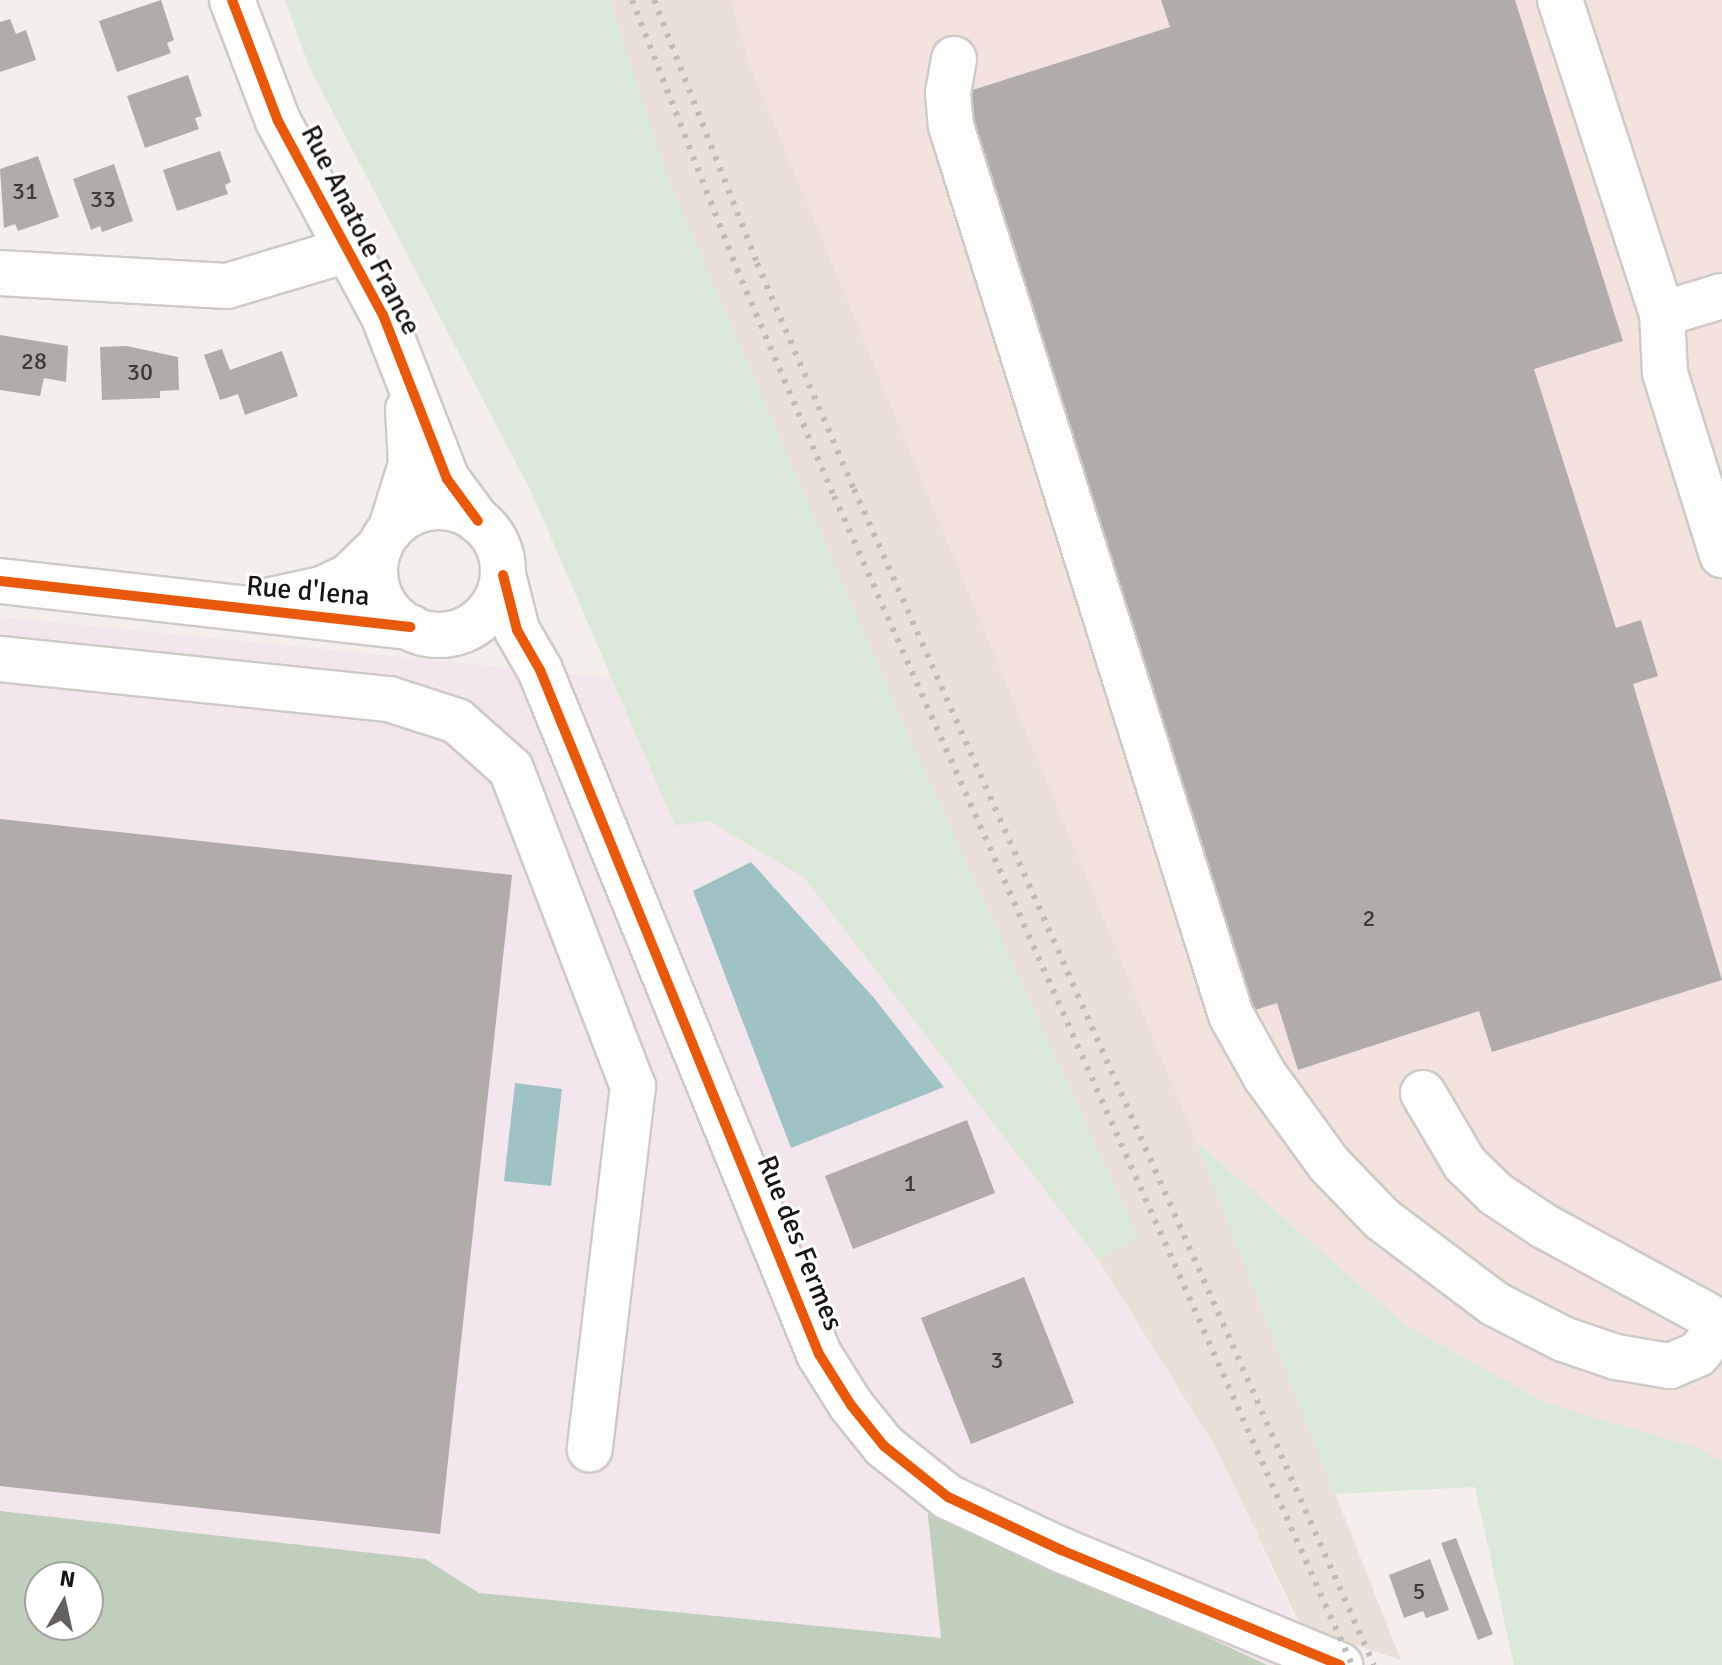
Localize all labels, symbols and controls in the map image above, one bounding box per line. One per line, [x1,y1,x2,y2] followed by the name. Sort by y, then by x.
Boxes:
[294,120,428,340] street label: Rue Anatole France
[12,178,38,206] house number: 31
[90,186,116,214] house number: 33
[21,348,47,376] house number: 28
[127,359,153,387] house number: 30
[245,569,371,613] street label: Rue d'Iena
[1363,905,1375,933] house number: 2
[750,1151,850,1335] street label: Rue des Fermes
[904,1170,916,1198] house number: 1
[991,1347,1003,1375] house number: 3
[24,1561,104,1641] north arrow
[58,1564,77,1593] text: N
[1413,1578,1425,1606] house number: 5

